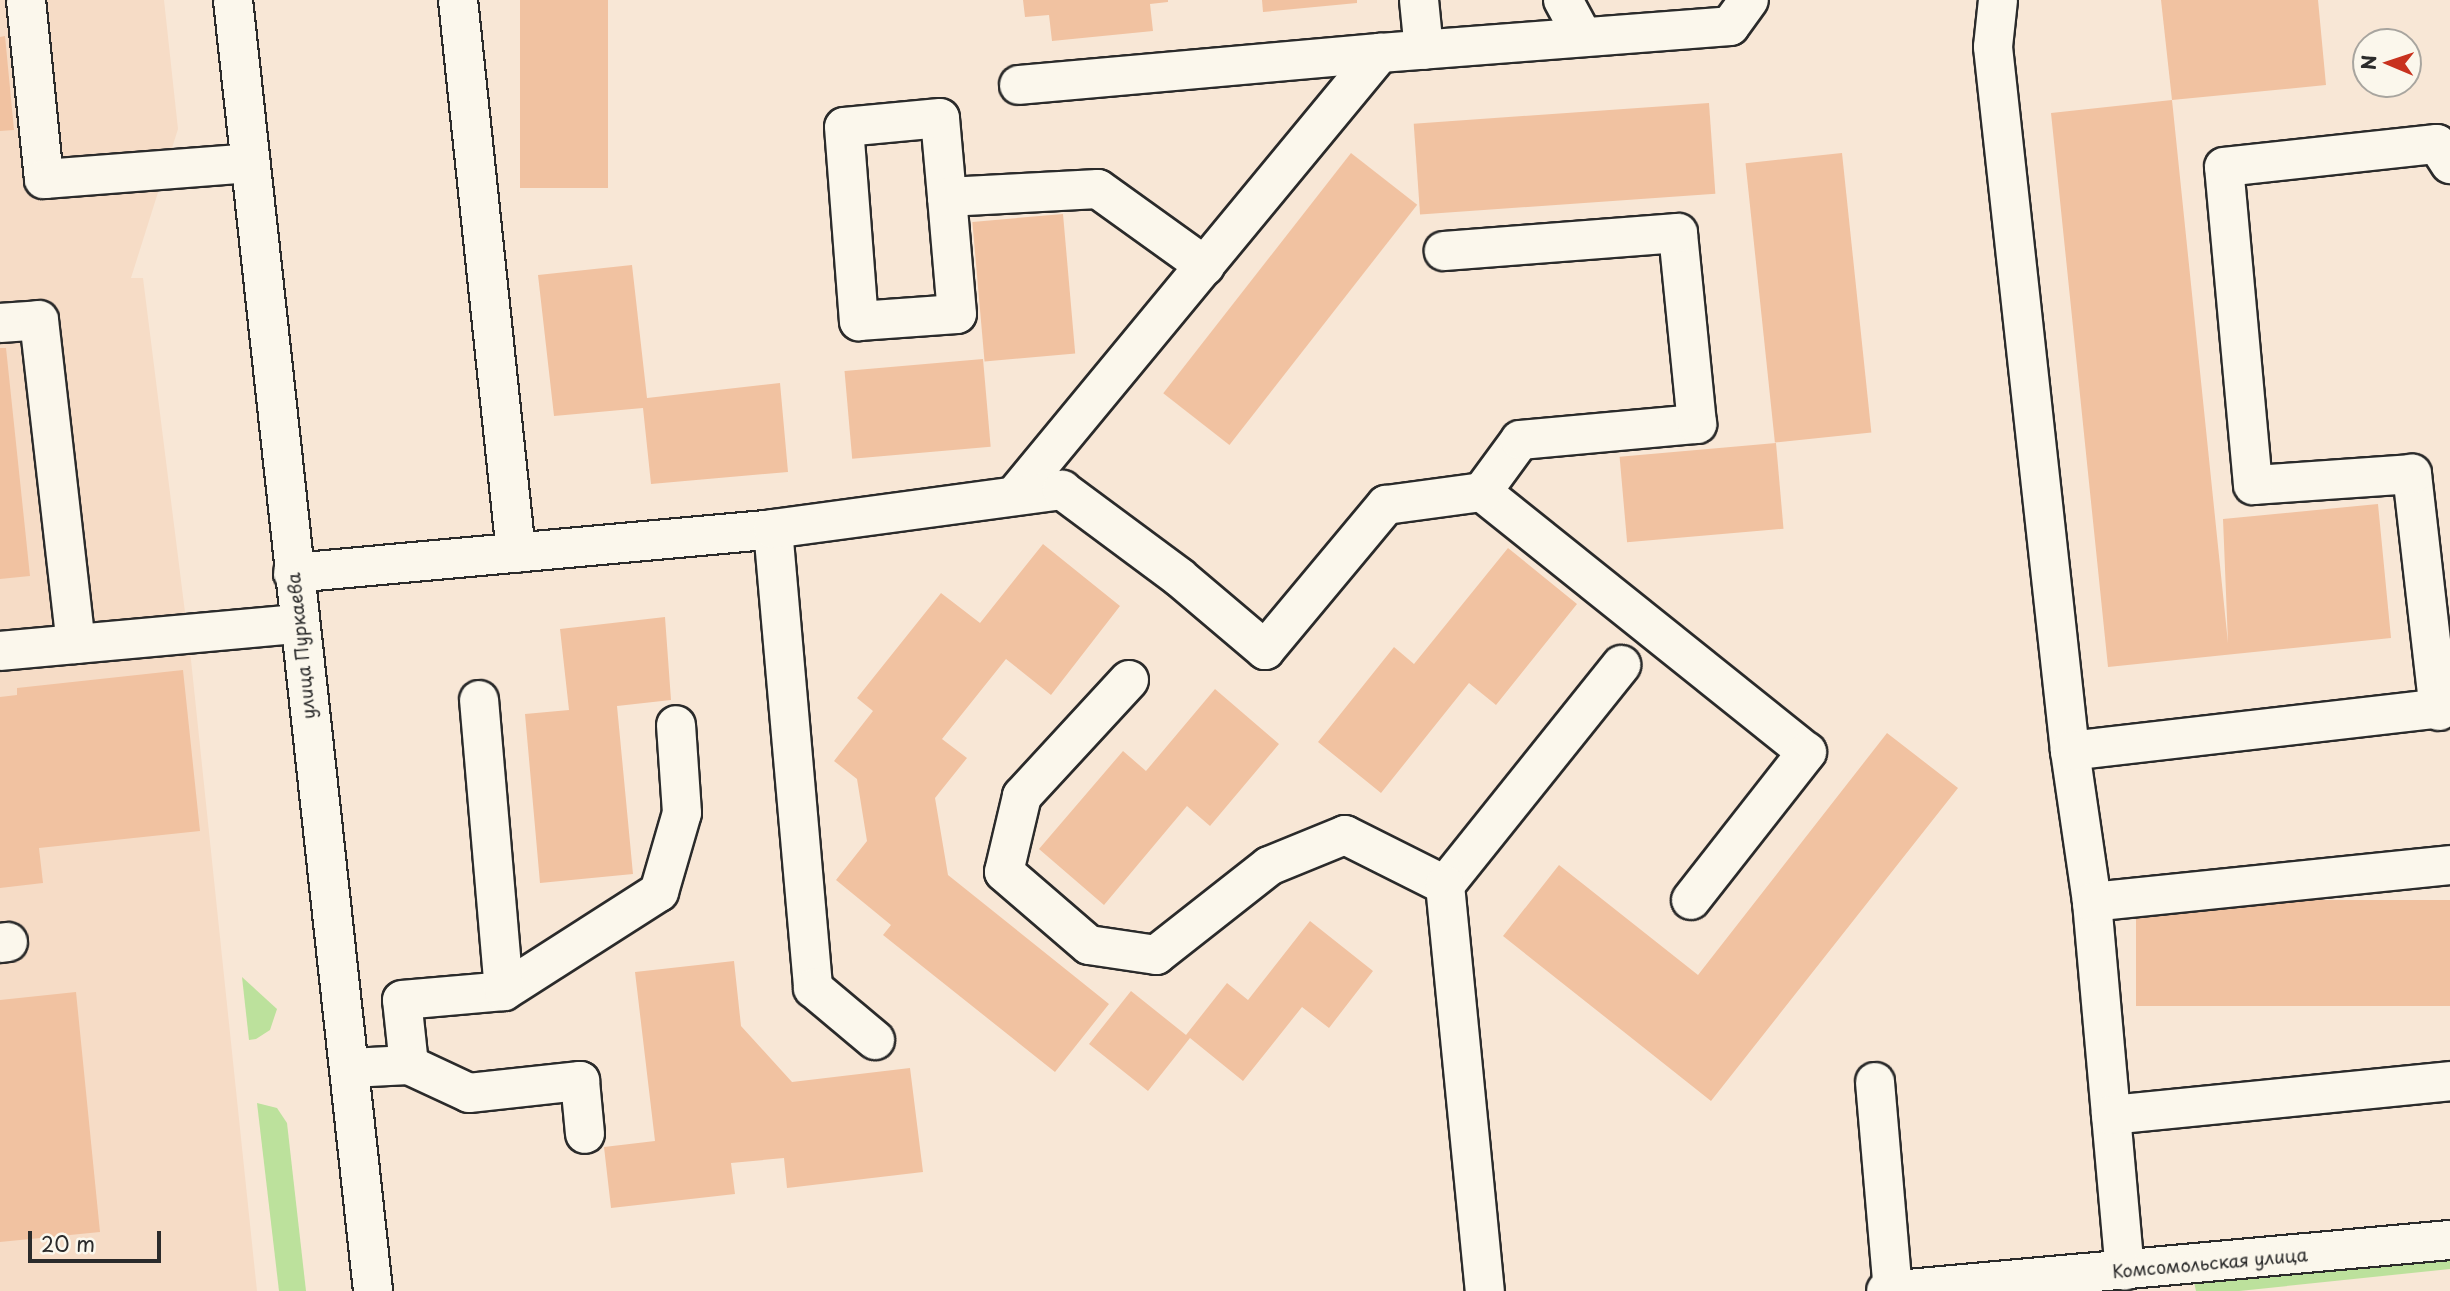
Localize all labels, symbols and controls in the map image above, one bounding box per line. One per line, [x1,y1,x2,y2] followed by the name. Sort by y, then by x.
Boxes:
[2352,28,2422,98] north arrow
[2354,54,2382,70] text: N
[283,571,319,721] street label: улица Пуркаева
[32,1218,164,1262] scale bar
[41,1227,95,1259] text: 20 m
[2111,1244,2309,1282] street label: Комсомольская улица

